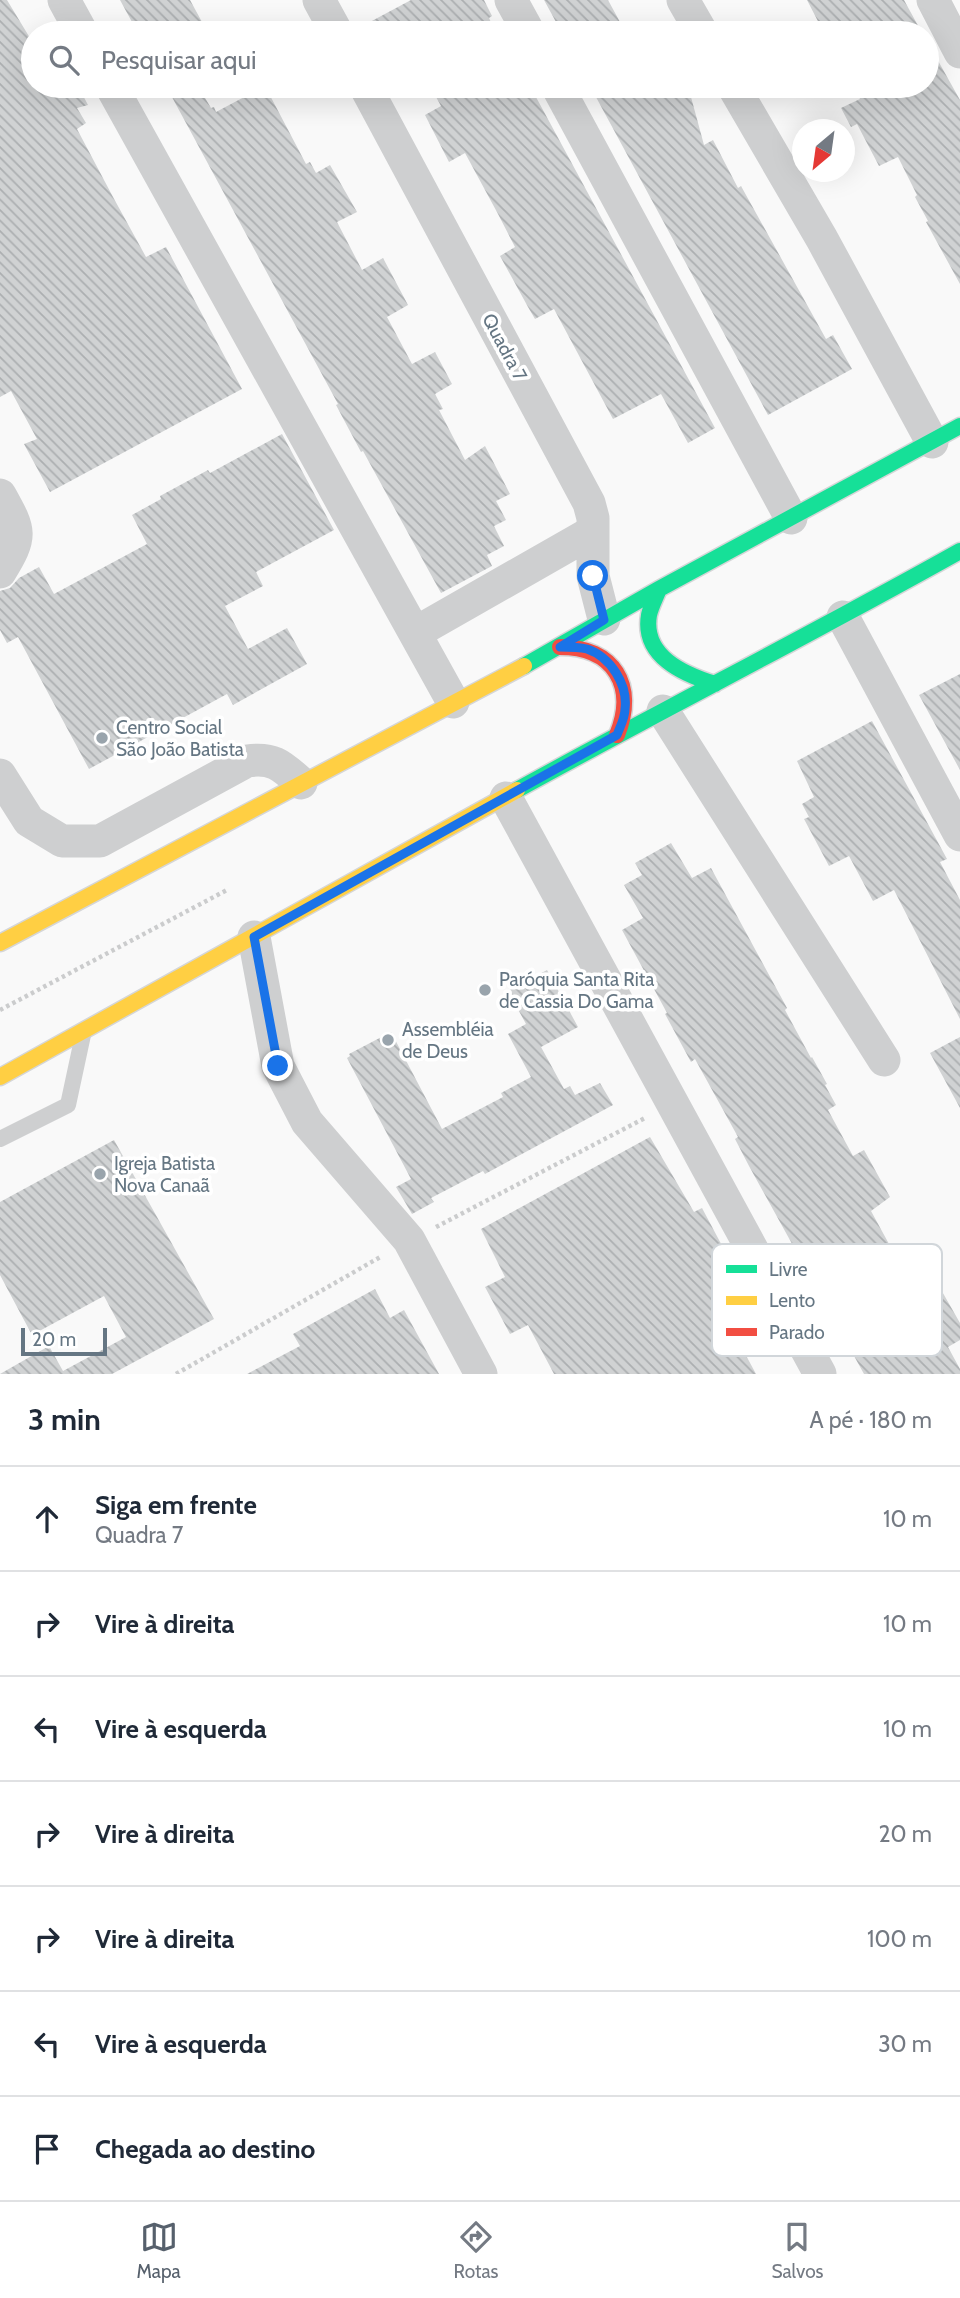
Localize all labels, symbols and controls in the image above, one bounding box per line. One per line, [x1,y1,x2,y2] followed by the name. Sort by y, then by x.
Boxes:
[21,21,939,98] search box
[45,41,83,79] icon: search
[101,44,257,76] text: Pesquisar aqui
[792,119,855,182] north arrow
[477,310,532,385] street label: Quadra 7
[577,560,608,591] route start
[116,716,244,761] place label: Centro Social São João Batista
[94,730,110,746] marker: Centro Social São João Batista
[499,968,654,1013] place label: Paróquia Santa Rita de Cassia Do Gama
[477,982,493,998] marker: Paróquia Santa Rita de Cassia Do Gama
[402,1018,494,1063] place label: Assembléia de Deus
[380,1032,396,1048] marker: Assembléia de Deus
[262,1050,293,1081] route end
[114,1152,215,1197] place label: Igreja Batista Nova Canaã
[92,1166,108,1182] marker: Igreja Batista Nova Canaã
[712,1244,942,1356] legend
[769,1258,808,1281] text: Livre
[769,1289,815,1312] text: Lento
[769,1321,825,1344] text: Parado
[21,1325,107,1357] scale bar
[32,1328,76,1351] text: 20 m
[28,1401,101,1438] text: 3 min
[809,1406,932,1434] text: A pé · 180 m
[95,1489,257,1521] text: Siga em frente
[28,1500,66,1538] icon: ahead
[883,1505,932,1533] text: 10 m
[95,1521,183,1549] text: Quadra 7
[28,1605,66,1643] icon: right
[95,1608,235,1640] text: Vire à direita
[883,1610,932,1638] text: 10 m
[28,1710,66,1748] icon: left
[95,1713,267,1745] text: Vire à esquerda
[883,1715,932,1743] text: 10 m
[28,1815,66,1853] icon: right
[95,1818,235,1850] text: Vire à direita
[879,1820,932,1848] text: 20 m
[28,1920,66,1958] icon: right
[95,1923,235,1955] text: Vire à direita
[867,1925,932,1953] text: 100 m
[28,2025,66,2063] icon: left
[95,2028,267,2060] text: Vire à esquerda
[878,2030,932,2058] text: 30 m
[28,2130,66,2168] icon: arrive
[95,2133,315,2165] text: Chegada ao destino
[136,2218,181,2283] tab: Mapa
[454,2218,498,2283] tab: Rotas
[771,2218,823,2283] tab: Salvos

